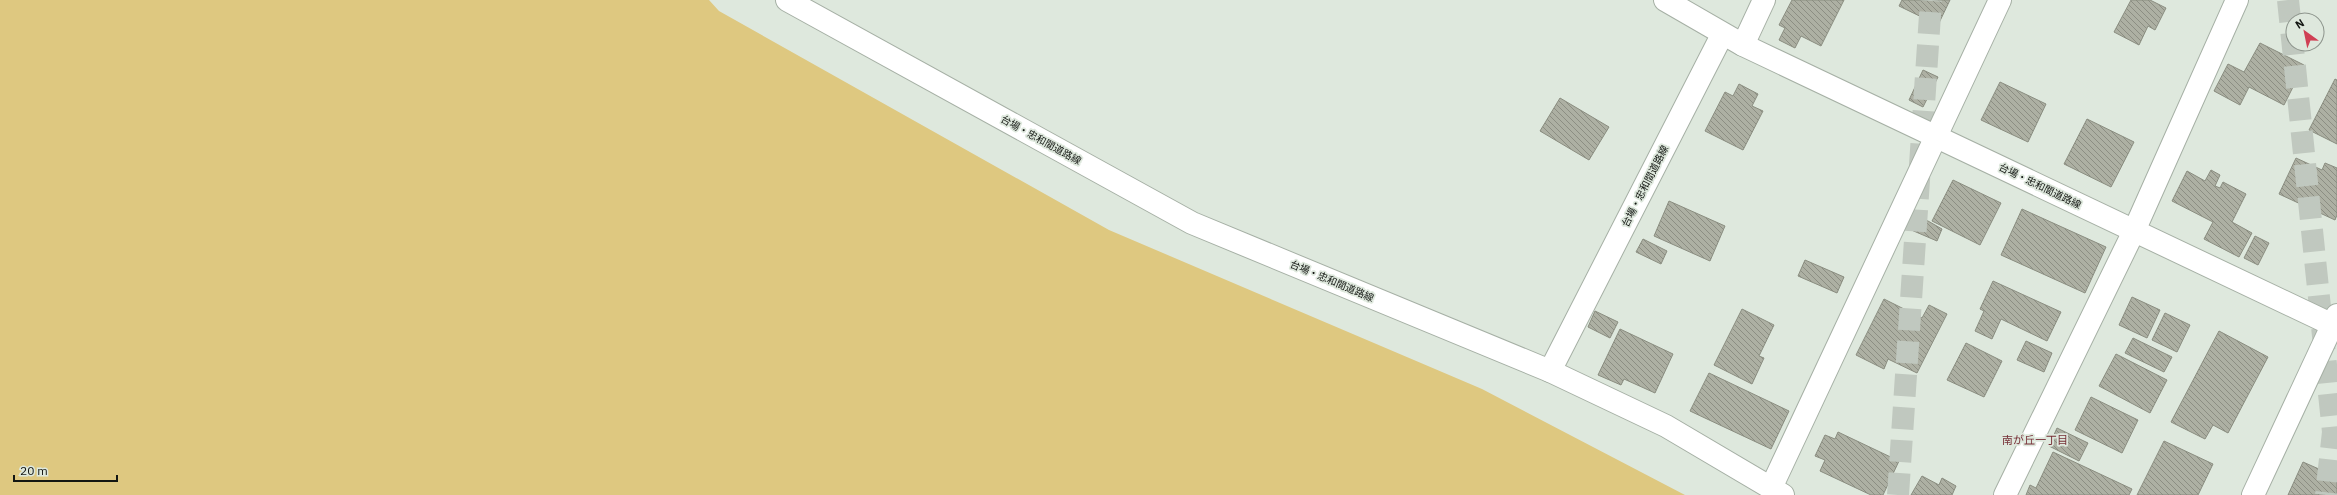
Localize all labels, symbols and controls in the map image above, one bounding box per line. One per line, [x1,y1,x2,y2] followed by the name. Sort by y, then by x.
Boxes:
[2285,12,2325,52] north arrow
[2292,16,2307,32] text: N
[998,112,1084,168] street label: 台場・忠和間道路線
[1619,143,1671,229] street label: 台場・忠和間道路線
[1997,160,2083,212] street label: 台場・忠和間道路線
[1288,257,1376,305] street label: 台場・忠和間道路線
[2002,433,2068,447] district label: 南が丘一丁目
[14,457,117,483] scale bar
[20,463,48,478] text: 20 m

